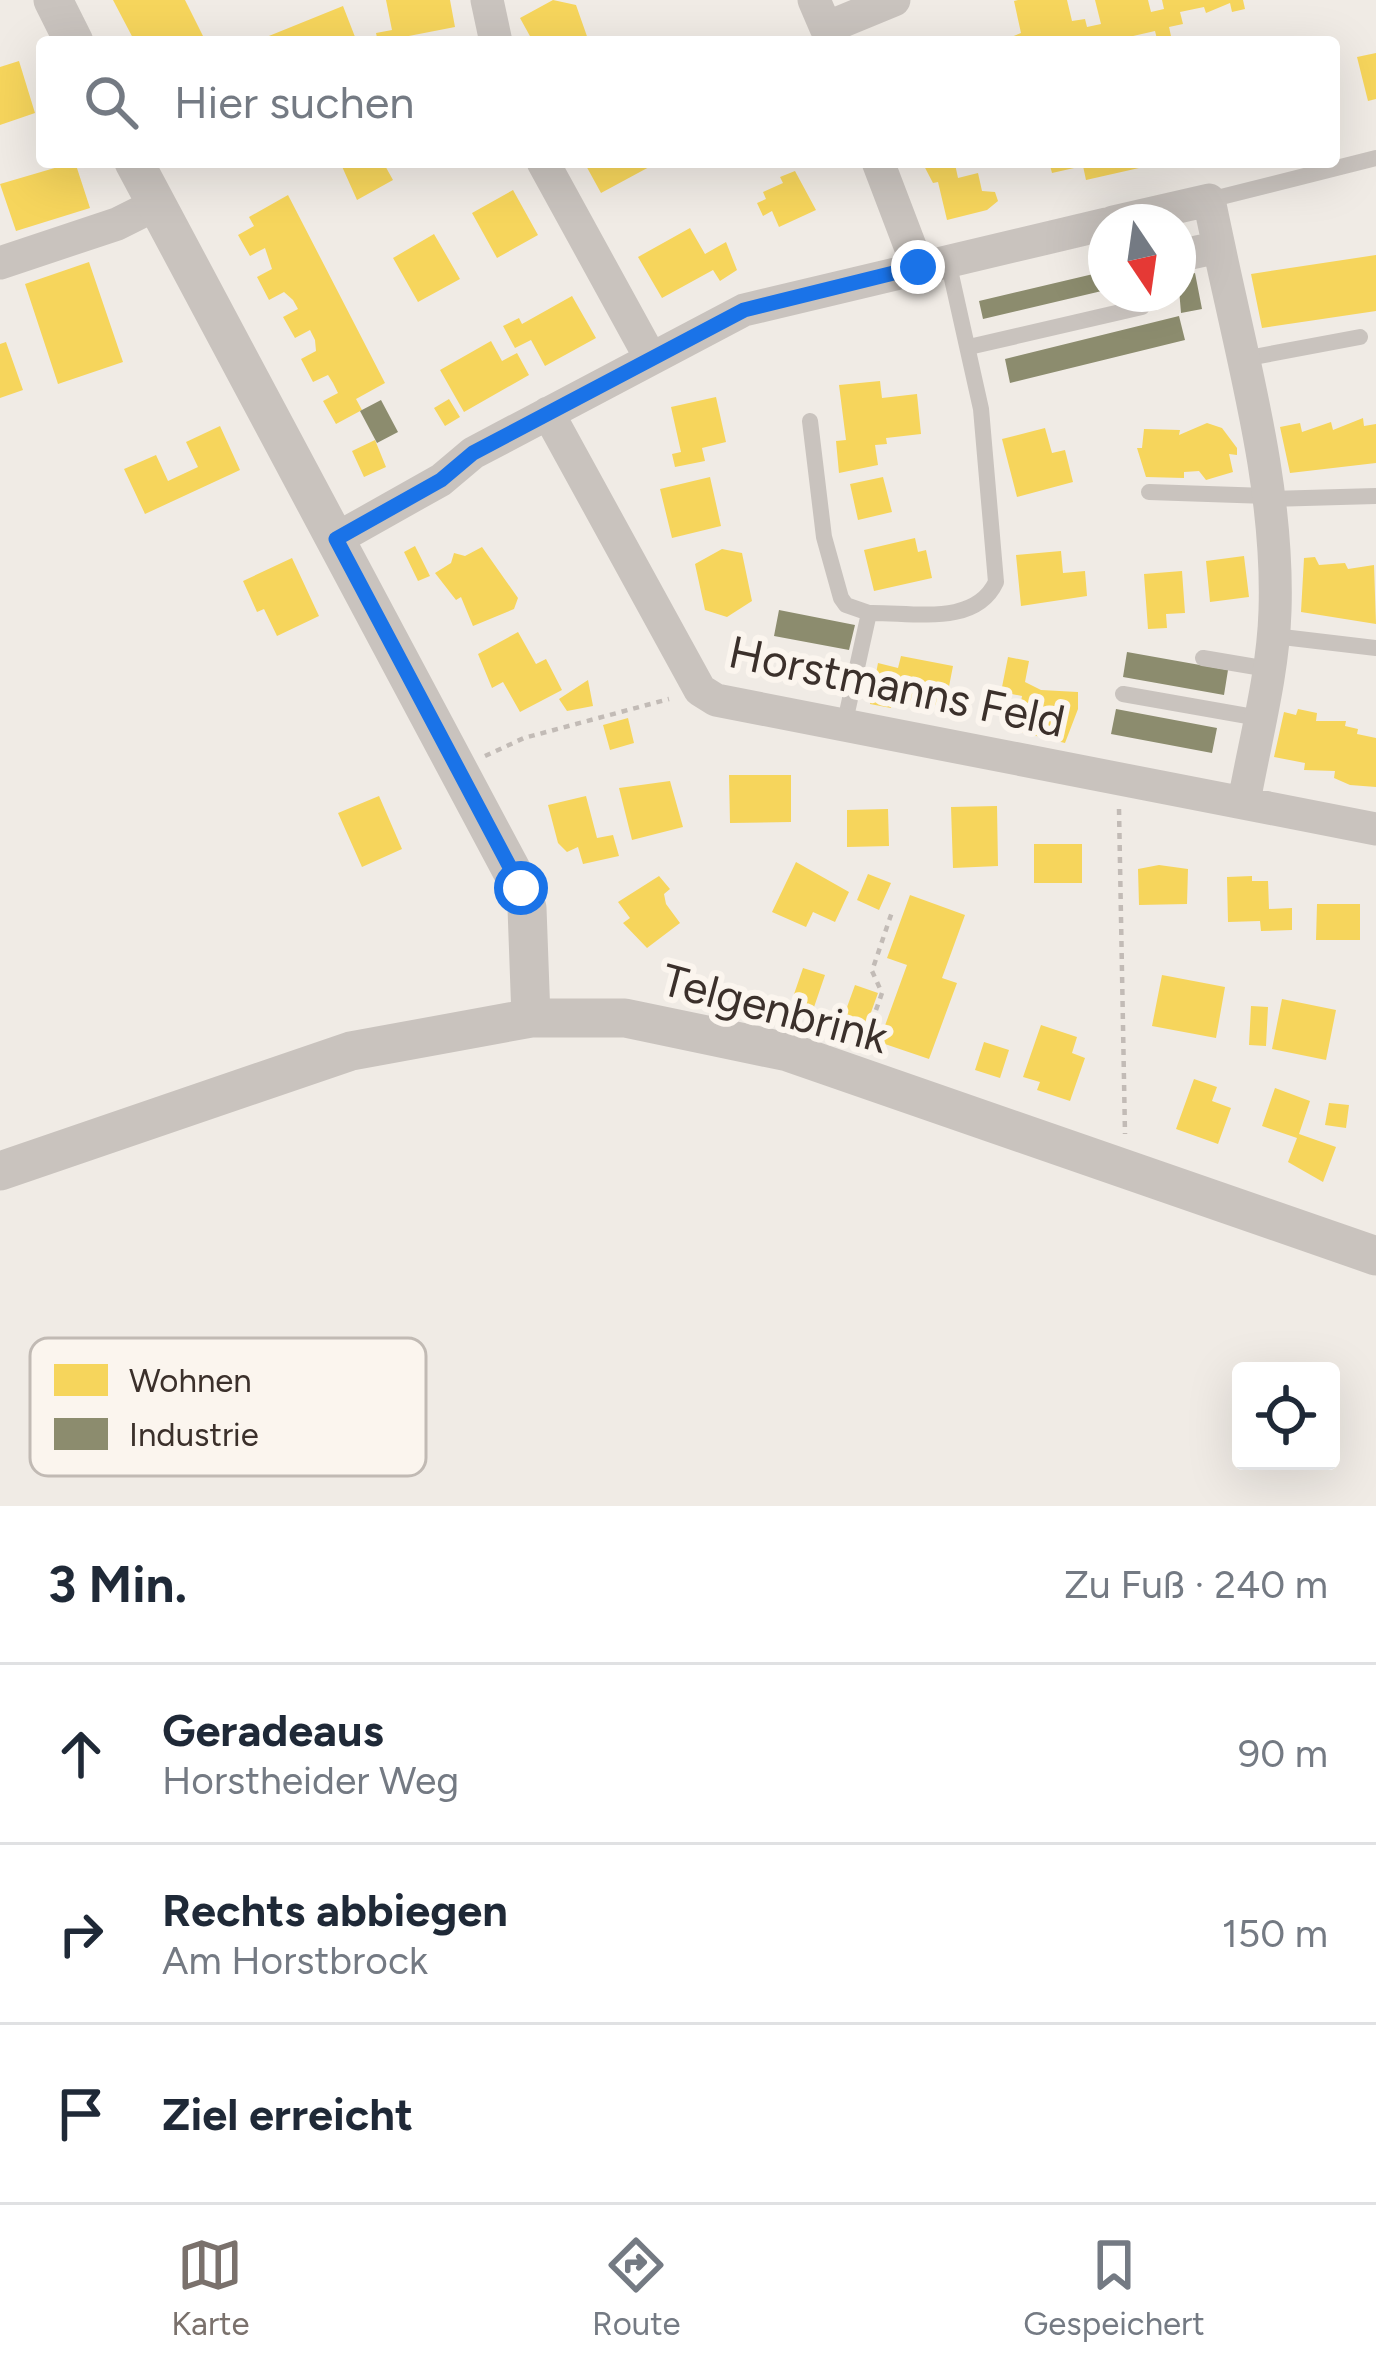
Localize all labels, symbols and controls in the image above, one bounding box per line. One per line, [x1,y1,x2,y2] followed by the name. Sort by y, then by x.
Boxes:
[36,36,1340,168] search box
[78,69,144,135] icon: search
[174,75,414,129] text: Hier suchen
[1088,204,1196,312] north arrow
[891,240,945,294] route end
[724,624,1070,748] street label: Horstmanns Feld
[494,861,548,915] route start
[656,952,894,1064] street label: Telgenbrink
[30,1338,426,1476] legend
[129,1361,252,1400] text: Wohnen
[1232,1362,1340,1470] map controls
[1232,1362,1340,1470] button: locate
[129,1415,259,1454] text: Industrie
[48,1554,187,1615] text: 3 Min.
[1064,1561,1328,1608] text: Zu Fuß · 240 m
[162,1703,384,1757] text: Geradeaus
[48,1721,114,1787] icon: ahead
[1238,1730,1328,1777] text: 90 m
[162,1757,459,1804] text: Horstheider Weg
[162,1883,508,1937] text: Rechts abbiegen
[48,1901,114,1967] icon: right
[1222,1910,1328,1957] text: 150 m
[162,1937,428,1984] text: Am Horstbrock
[48,2081,114,2147] icon: arrive
[162,2087,413,2141] text: Ziel erreicht
[171,2232,250,2343] tab: Karte
[592,2232,681,2343] tab: Route
[1023,2232,1205,2343] tab: Gespeichert

